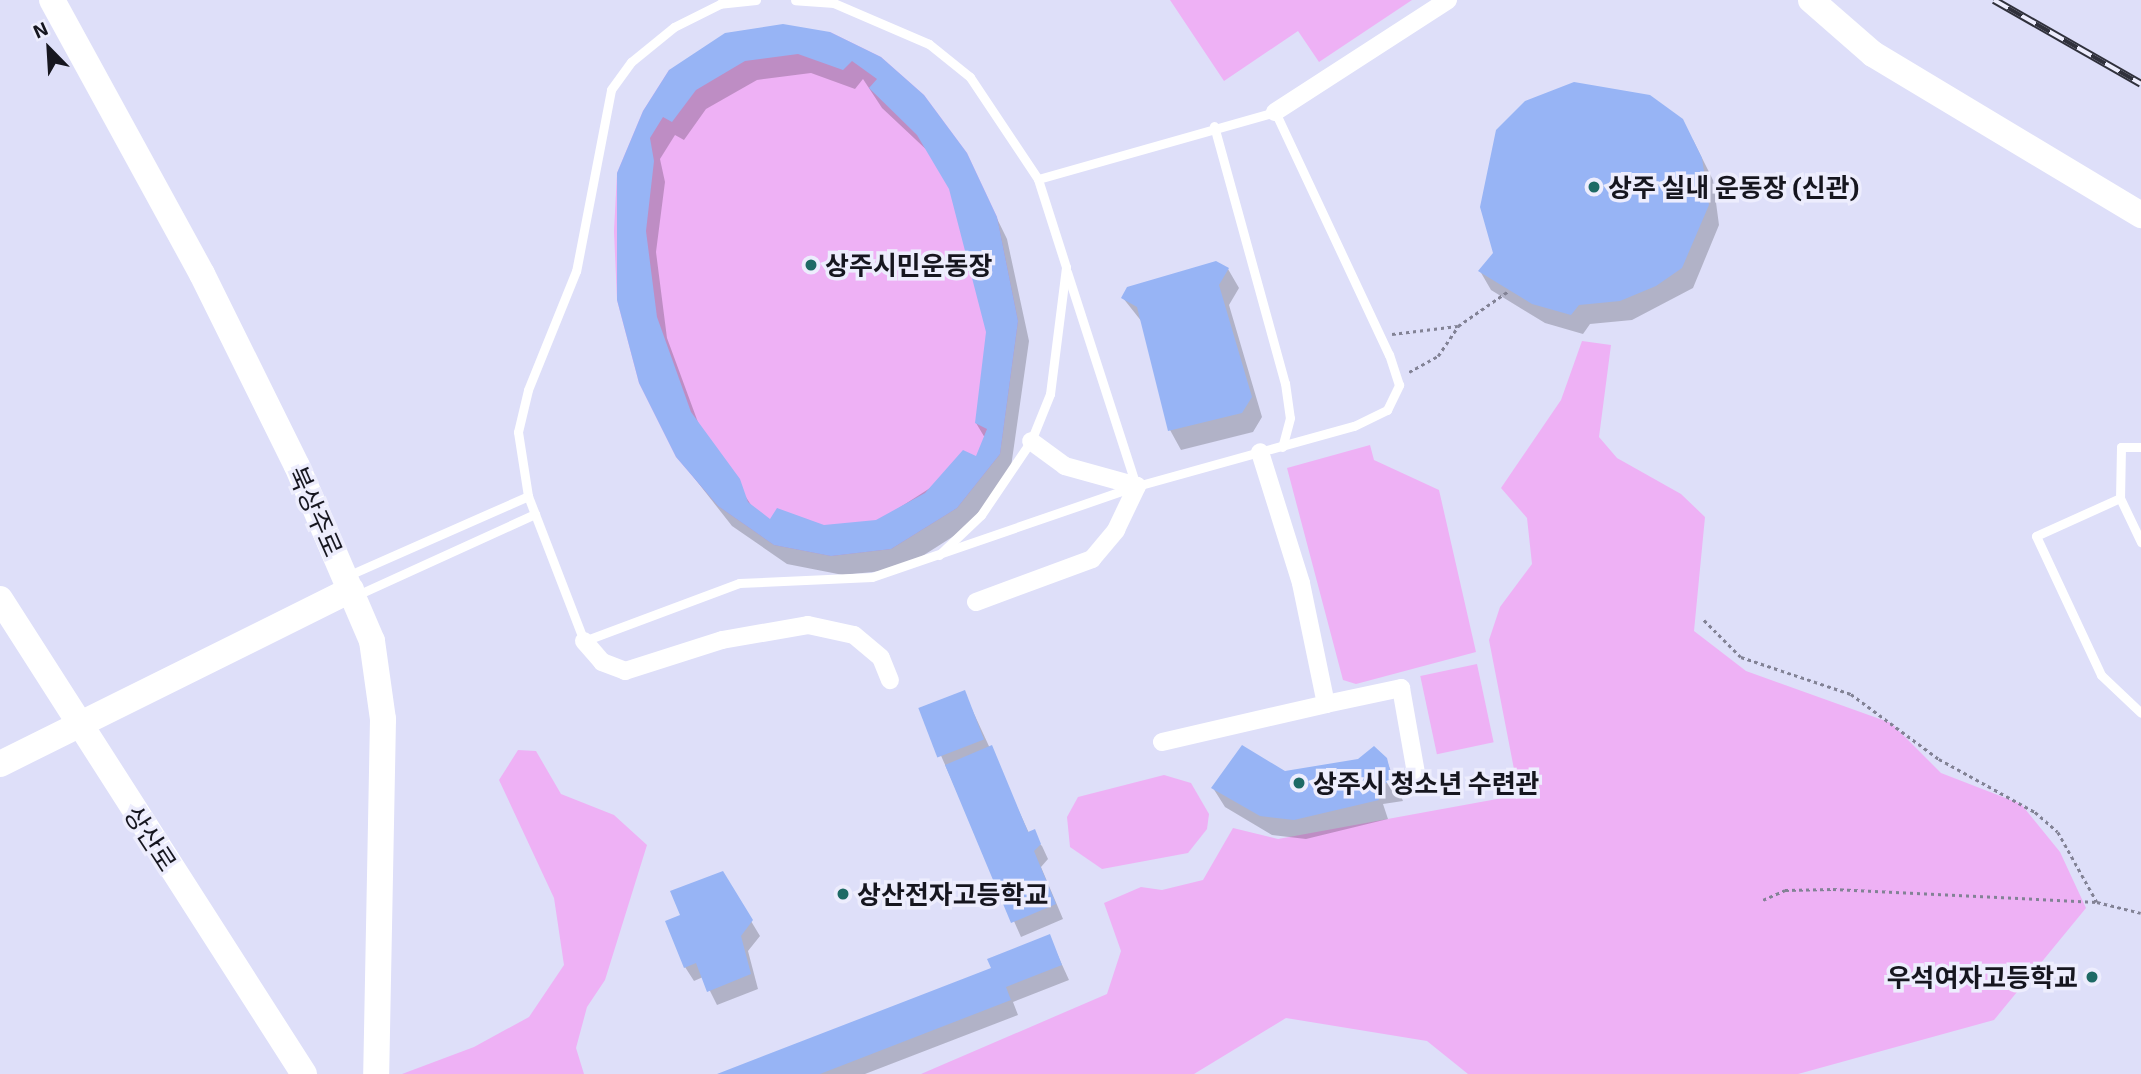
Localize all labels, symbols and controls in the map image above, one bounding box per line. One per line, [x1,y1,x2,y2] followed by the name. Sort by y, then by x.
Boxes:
[14,14,84,84] north arrow
[29,16,51,43] text: N
[1608,171,1859,203] place label: 상주 실내 운동장 (신관)
[1586,179,1602,195] marker: 상주 실내 운동장 (신관)
[825,249,992,281] place label: 상주시민운동장
[803,257,819,273] marker: 상주시민운동장
[282,461,350,561] street label: 북상주로
[1313,767,1540,799] place label: 상주시 청소년 수련관
[1291,775,1307,791] marker: 상주시 청소년 수련관
[118,799,184,877] street label: 상산로
[857,878,1048,910] place label: 상산전자고등학교
[835,886,851,902] marker: 상산전자고등학교
[1887,961,2078,993] place label: 우석여자고등학교
[2084,969,2100,985] marker: 우석여자고등학교

